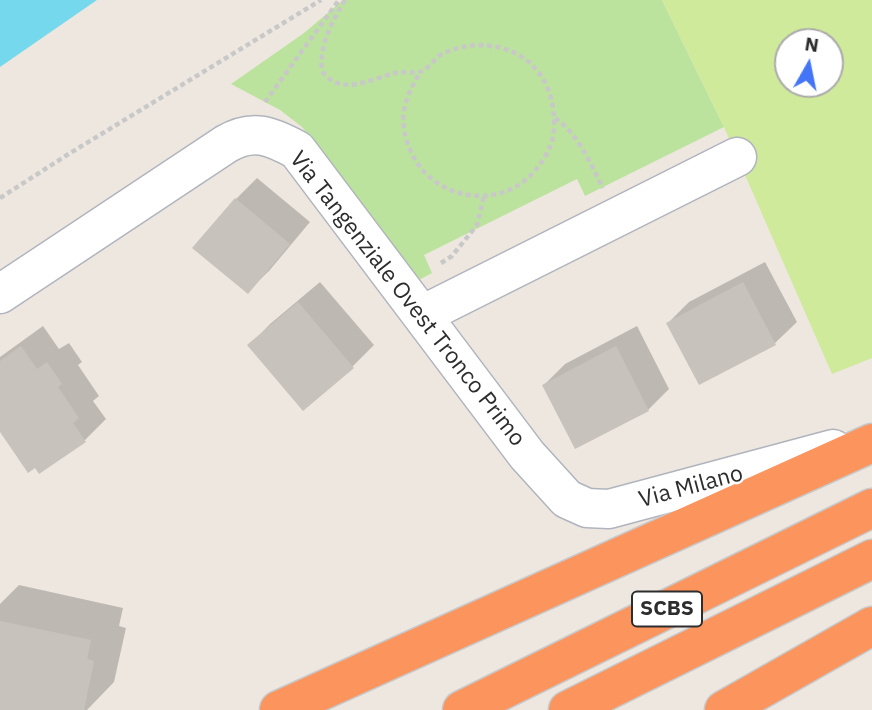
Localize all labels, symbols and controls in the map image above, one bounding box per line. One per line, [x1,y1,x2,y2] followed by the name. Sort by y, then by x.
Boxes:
[774,28,844,98] north arrow
[803,31,821,57] text: N
[283,146,531,452] street label: Via Tangenziale Ovest Tronco Primo
[636,460,746,514] street label: Via Milano
[632,592,702,626] road number: SCBS

